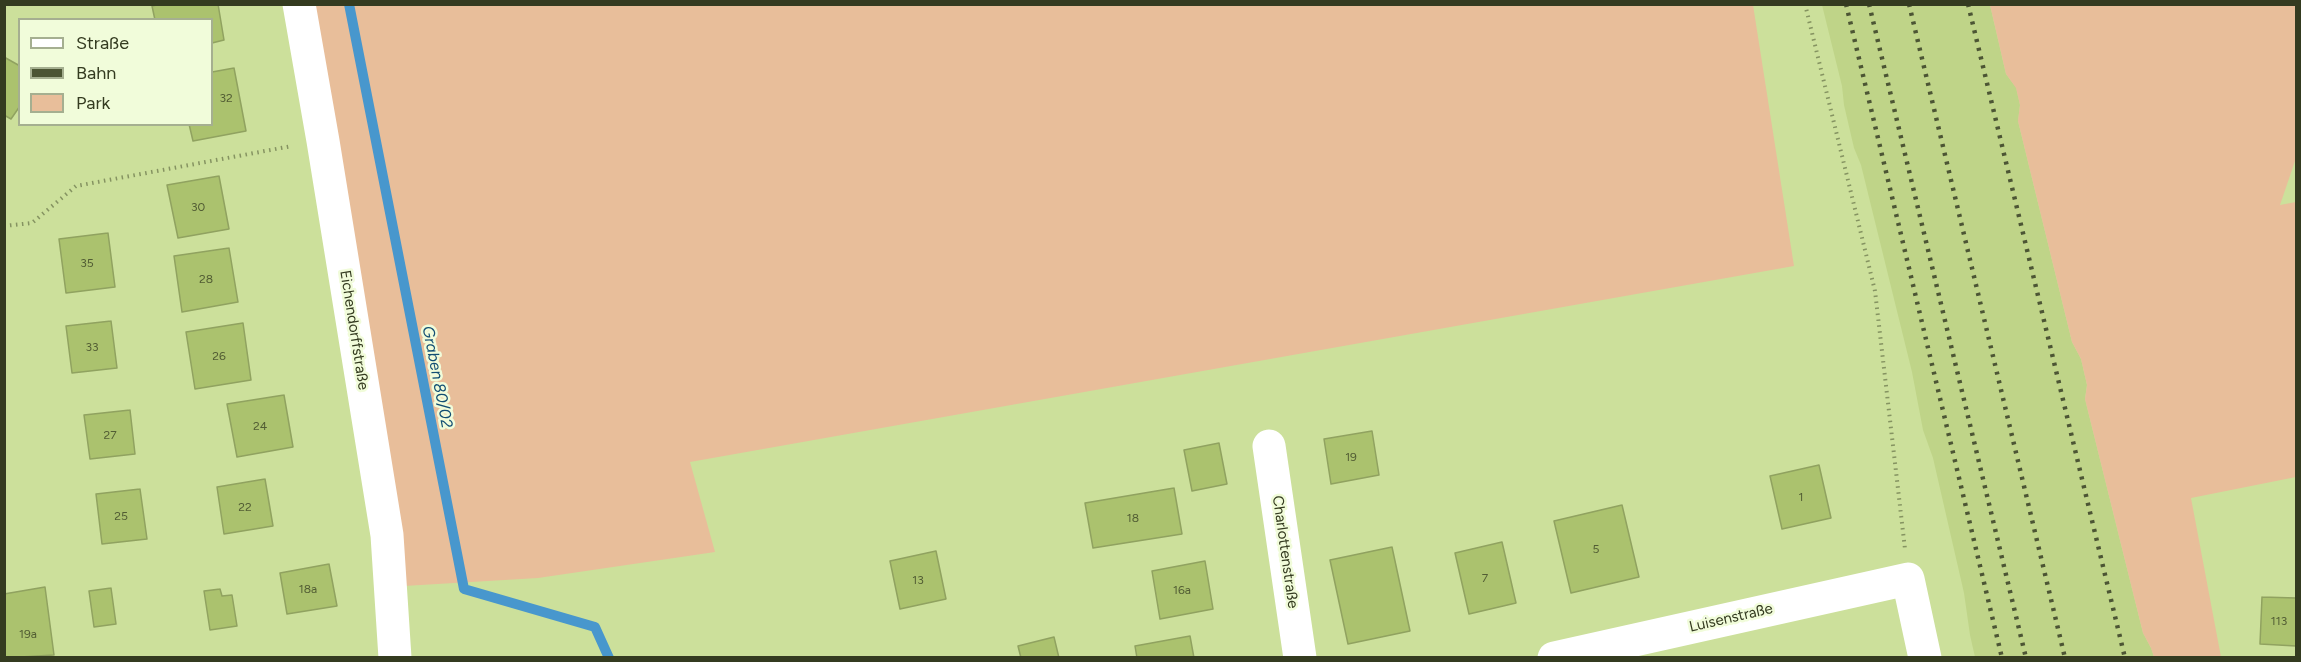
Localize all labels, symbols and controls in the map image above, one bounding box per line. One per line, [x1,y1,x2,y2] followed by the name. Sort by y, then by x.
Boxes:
[18,18,213,126] legend
[76,32,129,54] text: Straße
[76,62,116,84] text: Bahn
[219,91,233,105] house number: 32
[76,92,110,114] text: Park
[191,200,205,214] house number: 30
[80,256,94,270] house number: 35
[336,269,372,391] street label: Eichendorffstraße
[199,272,213,286] house number: 28
[418,324,456,430] water label: Graben 80/02
[85,340,99,354] house number: 33
[212,349,226,363] house number: 26
[253,419,267,433] house number: 24
[103,428,117,442] house number: 27
[1345,450,1357,464] house number: 19
[1799,490,1803,504] house number: 1
[1268,494,1302,610] street label: Charlottenstraße
[238,500,252,514] house number: 22
[114,509,128,523] house number: 25
[1127,511,1139,525] house number: 18
[1593,542,1599,556] house number: 5
[1482,571,1488,585] house number: 7
[912,573,924,587] house number: 13
[299,582,317,596] house number: 18a
[1173,583,1191,597] house number: 16a
[1687,600,1775,636] street label: Luisenstraße
[2271,614,2287,628] house number: 113
[19,627,37,641] house number: 19a

